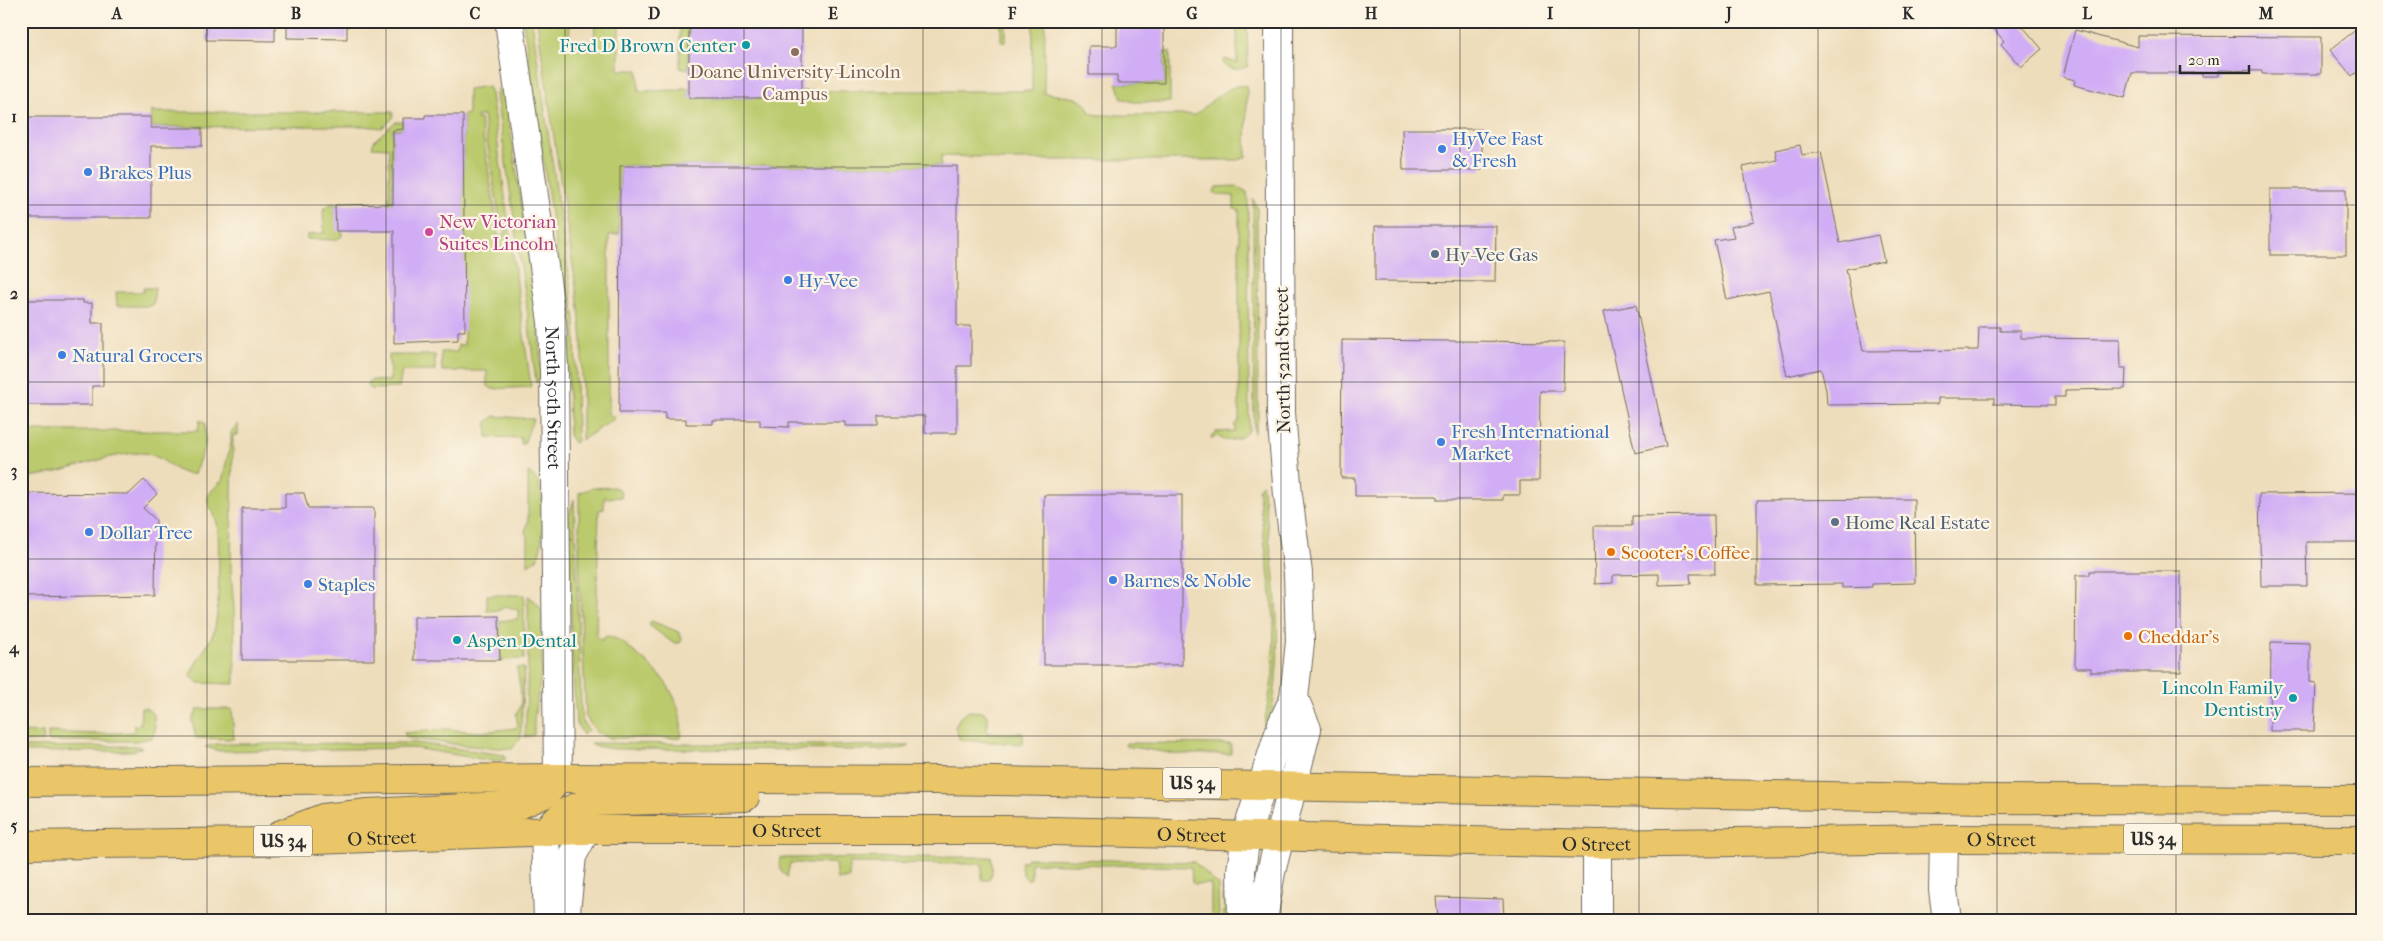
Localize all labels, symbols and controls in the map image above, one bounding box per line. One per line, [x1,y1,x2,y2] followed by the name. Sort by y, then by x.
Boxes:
[111,4,123,23] text: A
[291,4,301,23] text: B
[470,4,481,23] text: C
[648,4,660,23] text: D
[828,4,838,23] text: E
[1007,4,1017,23] text: F
[1186,4,1198,23] text: G
[1365,4,1378,23] text: H
[1547,4,1554,23] text: I
[1724,4,1732,24] text: J
[1902,4,1915,23] text: K
[2082,4,2092,23] text: L
[2258,4,2274,23] text: M
[559,35,737,57] place label: Fred D Brown Center
[740,39,752,51] marker: Fred D Brown Center
[2180,42,2249,74] scale bar
[789,46,801,58] marker: Doane University-Lincoln Campus
[2188,51,2220,69] text: 20 m
[689,61,901,105] place label: Doane University-Lincoln Campus
[11,107,17,126] text: 1
[1452,128,1544,172] place label: HyVee Fast & Fresh
[1436,143,1448,155] marker: HyVee Fast & Fresh
[98,162,192,184] place label: Brakes Plus
[82,166,94,178] marker: Brakes Plus
[439,211,557,255] place label: New Victorian Suites Lincoln
[423,226,435,238] marker: New Victorian Suites Lincoln
[1445,244,1538,266] place label: Hy-Vee Gas
[1429,248,1441,260] marker: Hy-Vee Gas
[798,270,858,292] place label: Hy-Vee
[782,274,794,286] marker: Hy-Vee
[10,284,18,303] text: 2
[1271,286,1295,434] street label: North 52nd Street
[540,326,565,470] street label: North 50th Street
[72,345,202,367] place label: Natural Grocers
[56,349,68,361] marker: Natural Grocers
[1451,421,1609,465] place label: Fresh International Market
[1435,436,1447,448] marker: Fresh International Market
[11,461,17,481] text: 3
[1845,512,1990,534] place label: Home Real Estate
[1829,516,1841,528] marker: Home Real Estate
[99,522,193,544] place label: Dollar Tree
[83,526,95,538] marker: Dollar Tree
[1621,542,1750,564] place label: Scooter's Coffee
[1605,546,1617,558] marker: Scooter's Coffee
[1123,570,1251,592] place label: Barnes & Noble
[318,574,375,596] place label: Staples
[1107,574,1119,586] marker: Barnes & Noble
[302,578,314,590] marker: Staples
[2138,626,2219,648] place label: Cheddar's
[466,630,577,652] place label: Aspen Dental
[2122,630,2134,642] marker: Cheddar's
[451,634,463,646] marker: Aspen Dental
[8,638,20,658] text: 4
[2162,677,2284,721] place label: Lincoln Family Dentistry
[2287,692,2299,704] marker: Lincoln Family Dentistry
[1163,768,1221,798] road number: US 34
[11,816,18,835] text: 5
[752,820,822,842] street label: O Street
[1157,824,1227,847] street label: O Street
[2124,824,2182,854] road number: US 34
[254,826,312,856] road number: US 34
[347,826,417,851] street label: O Street
[1967,829,2036,851] street label: O Street
[1562,833,1632,856] street label: O Street

